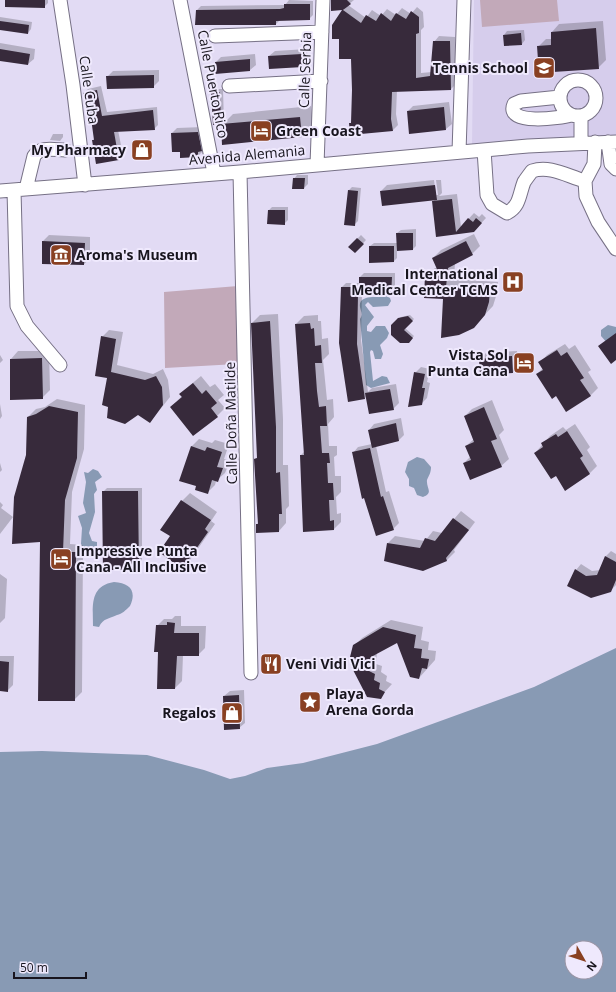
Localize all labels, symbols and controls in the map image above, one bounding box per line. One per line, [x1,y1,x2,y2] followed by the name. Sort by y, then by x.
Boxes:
[194,28,233,140] street label: Calle Puerto Rico
[294,32,315,108] street label: Calle Serbia
[75,54,104,125] street label: Calle Cuba
[531,55,557,81] school or university icon: Tennis School
[433,58,528,77] place label: Tennis School
[248,118,274,144] hotel icon: Green Coast
[276,121,361,140] place label: Green Coast
[129,137,155,163] shop icon: My Pharmacy
[31,140,126,159] place label: My Pharmacy
[188,140,306,169] street label: Avenida Alemania
[48,242,74,268] museum icon: Aroma's Museum
[76,245,198,264] place label: Aroma's Museum
[351,264,498,299] place label: International Medical Center TCMS
[500,269,526,295] hospital icon: International Medical Center TCMS
[428,345,508,380] place label: Vista Sol Punta Cana
[511,350,537,376] hotel icon: Vista Sol Punta Cana
[220,361,241,484] street label: Calle Doña Matilde
[76,541,207,576] place label: Impressive Punta Cana - All Inclusive
[48,546,74,572] hotel icon: Impressive Punta Cana - All Inclusive
[258,651,284,677] restaurant icon: Veni Vidi Vici
[286,654,375,673] place label: Veni Vidi Vici
[326,684,414,719] place label: Playa Arena Gorda
[297,689,323,715] place icon: Playa Arena Gorda
[219,700,245,726] shop icon: Regalos
[162,703,216,722] place label: Regalos
[564,940,604,980] north arrow
[14,954,86,980] scale bar
[584,958,601,975] text: N
[20,959,48,976] text: 50 m

